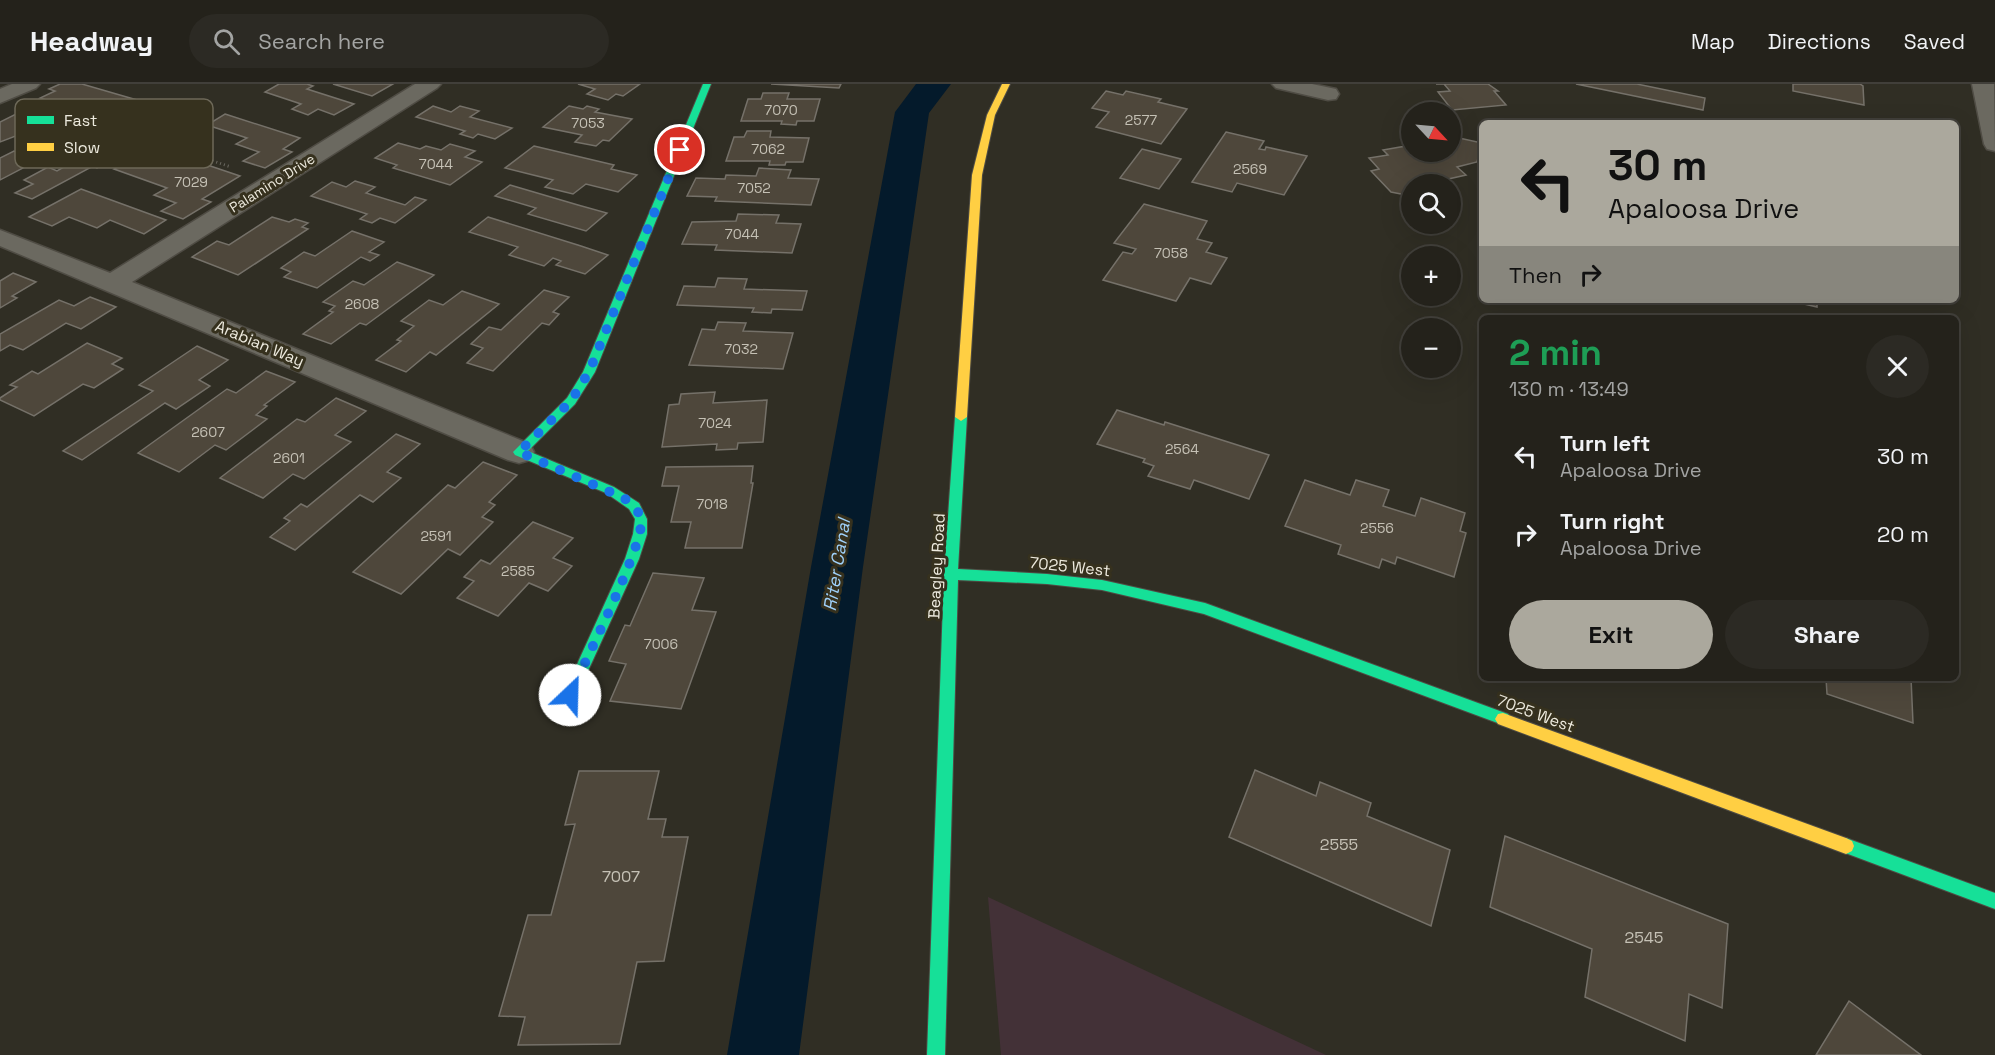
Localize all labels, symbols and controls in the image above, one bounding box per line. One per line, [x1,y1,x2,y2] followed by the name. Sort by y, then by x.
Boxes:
[189,14,609,68] search box
[30,23,153,59] text: Headway
[210,25,243,58] icon: search
[258,27,385,55] text: Search here
[1691,28,1735,55] text: Map
[1768,28,1871,55] text: Directions
[1904,28,1965,55] text: Saved
[15,99,213,168] legend
[764,101,798,119] house number: 7070
[1401,102,1461,162] north arrow
[1401,102,1461,378] map controls
[64,110,97,131] text: Fast
[1125,111,1157,129] house number: 2577
[571,114,605,132] house number: 7053
[654,124,705,175] pin
[663,133,696,166] icon: arrive
[64,137,100,158] text: Slow
[1608,139,1707,192] text: 30 m
[751,140,785,158] house number: 7062
[1509,144,1587,222] icon: left
[226,150,318,216] street label: Palamino Drive
[419,155,453,173] house number: 7044
[1233,160,1267,178] house number: 2569
[174,173,208,191] house number: 7029
[1401,174,1461,234] button: search
[737,179,771,197] house number: 7052
[1608,191,1799,226] text: Apaloosa Drive
[725,225,759,243] house number: 7044
[1154,244,1188,262] house number: 7058
[1401,246,1461,306] button: +
[1574,258,1607,291] icon: right
[1509,261,1562,289] text: Then
[345,295,380,313] house number: 2608
[212,315,308,372] street label: Arabian Way
[1401,318,1461,378] button: −
[1509,330,1602,376] text: 2 min
[1866,335,1929,398] button: close
[724,340,758,358] house number: 7032
[1509,376,1629,402] text: 130 m · 13:49
[698,414,732,432] house number: 7024
[191,423,225,441] house number: 2607
[1560,429,1650,457] text: Turn left
[1165,440,1199,458] house number: 2564
[1509,440,1542,473] icon: left
[1877,442,1929,470] text: 30 m
[273,449,305,467] house number: 2601
[1560,457,1702,483] text: Apaloosa Drive
[696,495,728,513] house number: 7018
[1560,507,1665,535] text: Turn right
[923,513,950,619] street label: Beagley Road
[818,514,856,613] water label: Riter Canal
[1509,518,1542,551] icon: right
[1360,519,1394,537] house number: 2556
[1877,520,1929,548] text: 20 m
[420,527,452,545] house number: 2591
[1560,535,1702,561] text: Apaloosa Drive
[1028,552,1111,581] street label: 7025 West
[501,562,535,580] house number: 2585
[1509,600,1713,669] button: Exit
[1725,600,1929,669] button: Share
[644,635,678,653] house number: 7006
[538,663,602,727] position arrow
[1494,690,1578,737] street label: 7025 West
[1320,834,1358,855] house number: 2555
[602,866,640,887] house number: 7007
[1625,927,1663,948] house number: 2545

